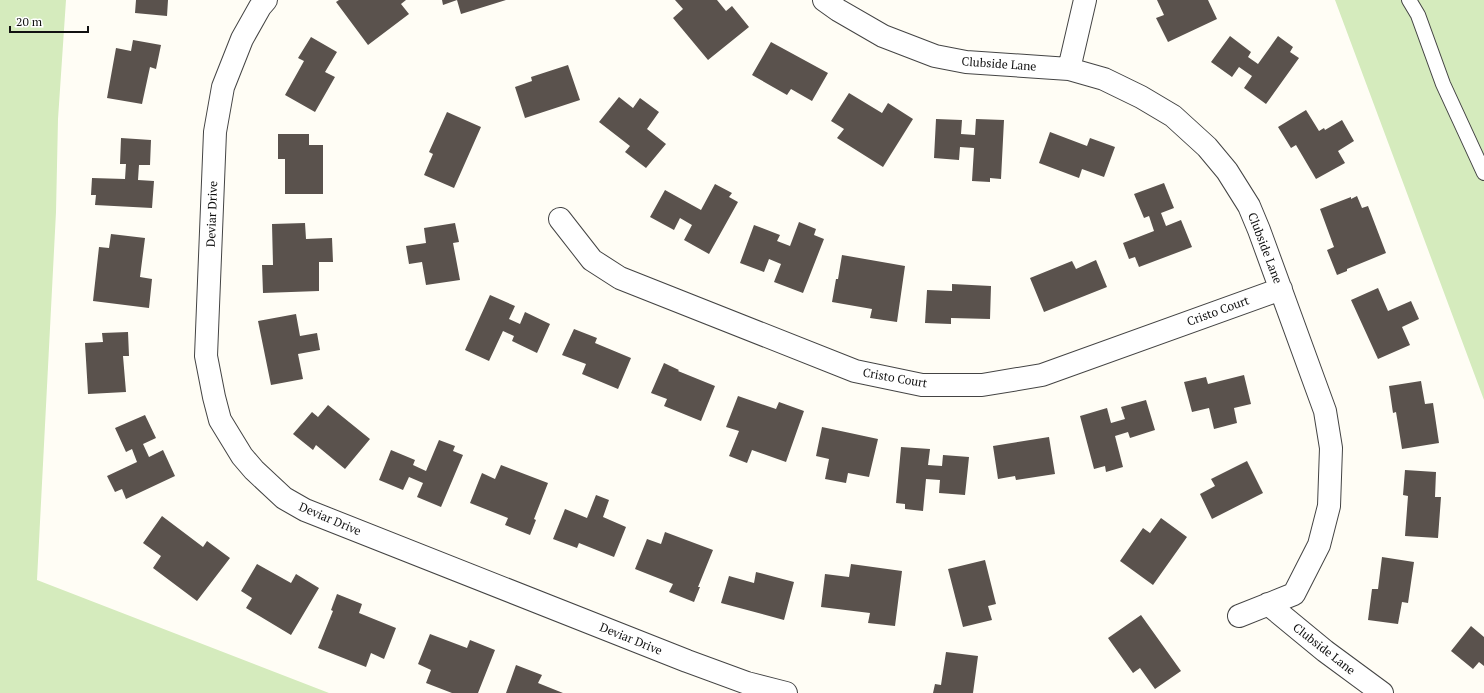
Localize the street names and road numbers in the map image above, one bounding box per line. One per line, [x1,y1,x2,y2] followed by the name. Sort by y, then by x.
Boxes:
[961,53,1037,74] street label: Clubside Lane
[203,181,220,247] street label: Deviar Drive
[1245,210,1286,286] street label: Clubside Lane
[1185,292,1252,329] street label: Cristo Court
[862,364,929,391] street label: Cristo Court
[297,499,364,538] street label: Deviar Drive
[598,619,665,658] street label: Deviar Drive
[1290,620,1358,678] street label: Clubside Lane

